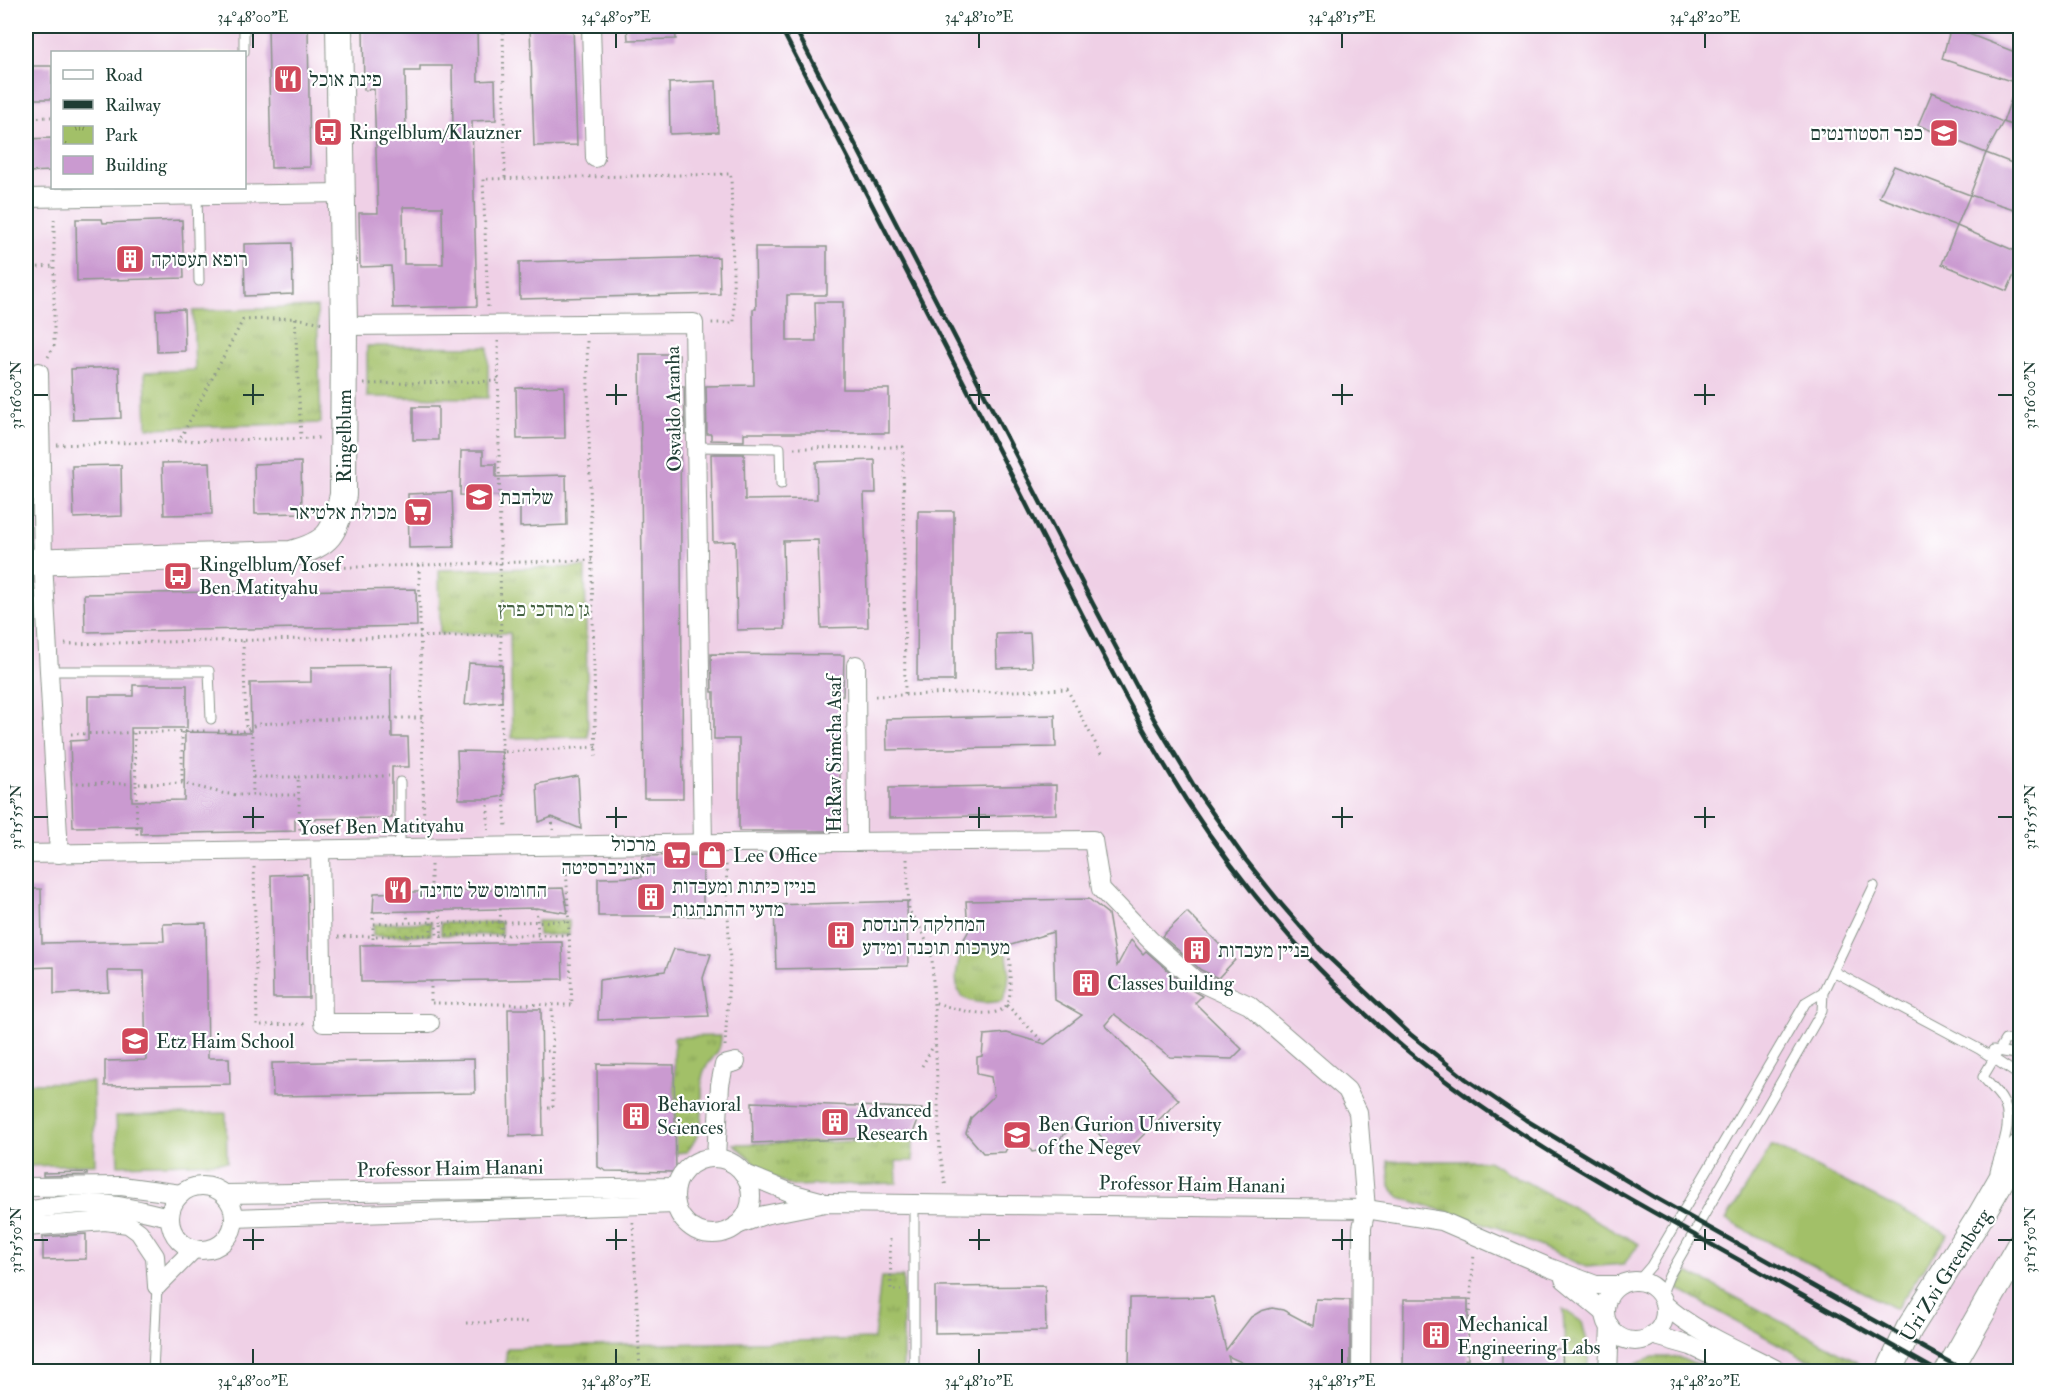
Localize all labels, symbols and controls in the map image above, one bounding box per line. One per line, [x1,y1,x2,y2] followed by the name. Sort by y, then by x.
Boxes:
[218,8,289,27] text: 34°48'00"E
[581,8,651,27] text: 34°48'05"E
[945,8,1013,27] text: 34°48'10"E
[1308,8,1376,27] text: 34°48'15"E
[1670,8,1741,27] text: 34°48'20"E
[51,51,246,189] legend
[272,63,304,95] restaurant icon: פינת אוכל
[105,64,143,87] text: Road
[309,67,382,92] place label: פינת אוכל
[105,94,162,117] text: Railway
[312,116,344,148] bus stop icon: Ringelblum/Klauzner
[1928,117,1960,149] school or university icon: כפר הסטודנטים
[349,120,522,145] place label: Ringelblum/Klauzner
[1810,121,1923,146] place label: כפר הסטודנטים
[105,124,138,147] text: Park
[105,154,168,177] text: Building
[114,243,146,275] building icon: רופא תעסוקה
[151,247,248,272] place label: רופא תעסוקה
[660,345,687,472] street label: Osvaldo Aranha
[7,360,26,429] text: 31°16'00"N
[2021,360,2040,429] text: 31°16'00"N
[332,389,357,483] street label: Ringelblum
[463,481,495,513] school or university icon: שלהבת
[500,485,554,510] place label: שלהבת
[402,496,434,528] supermarket icon: מכולת אלטיאר
[290,500,397,525] place label: מכולת אלטיאר
[199,552,345,600] place label: Ringelblum/Yosef Ben Matityahu
[162,560,194,592] bus stop icon: Ringelblum/Yosef Ben Matityahu
[498,597,590,622] park label: גן מרדכי פרץ
[822,672,847,832] street label: HaRav Simcha Asaf
[7,784,26,850] text: 31°15'55"N
[2021,784,2040,850] text: 31°15'55"N
[298,813,465,840] street label: Yosef Ben Matityahu
[561,832,656,880] place label: מרכול האוניברסיטה
[661,839,693,871] supermarket icon: מרכול האוניברסיטה
[696,839,728,871] shop icon: Lee Office
[733,843,817,868] place label: Lee Office
[382,874,414,906] restaurant icon: החומוס של טחינה
[672,874,816,922] place label: בניין כיתות ומעבדות מדעי ההתנהגות
[419,878,547,903] place label: החומוס של טחינה
[635,881,667,913] building icon: בניין כיתות ומעבדות מדעי ההתנהגות
[862,912,1010,960] place label: המחלקה להנדסת מערכות תוכנה ומידע
[825,919,857,951] building icon: המחלקה להנדסת מערכות תוכנה ומידע
[1181,934,1213,966] building icon: בניין מעבדות
[1218,938,1310,963] place label: בניין מעבדות
[1070,967,1102,999] building icon: Classes building
[1107,971,1235,996] place label: Classes building
[119,1025,151,1057] school or university icon: Etz Haim School
[156,1029,294,1054] place label: Etz Haim School
[657,1092,741,1140] place label: Behavioral Sciences
[855,1098,932,1146] place label: Advanced Research
[620,1100,652,1132] building icon: Behavioral Sciences
[819,1106,851,1138] building icon: Advanced Research
[1038,1112,1223,1160] place label: Ben Gurion University of the Negev
[1001,1119,1033,1151] school or university icon: Ben Gurion University of the Negev
[356,1154,544,1183] street label: Professor Haim Hanani
[1098,1170,1286,1199] street label: Professor Haim Hanani
[1894,1203,1997,1347] street label: Uri Zvi Greenberg
[7,1206,26,1273] text: 31°15'50"N
[2021,1206,2040,1273] text: 31°15'50"N
[1457,1312,1601,1360] place label: Mechanical Engineering Labs
[1420,1319,1452,1351] building icon: Mechanical Engineering Labs
[218,1372,289,1391] text: 34°48'00"E
[581,1372,651,1391] text: 34°48'05"E
[945,1372,1013,1391] text: 34°48'10"E
[1308,1372,1376,1391] text: 34°48'15"E
[1670,1372,1741,1391] text: 34°48'20"E

